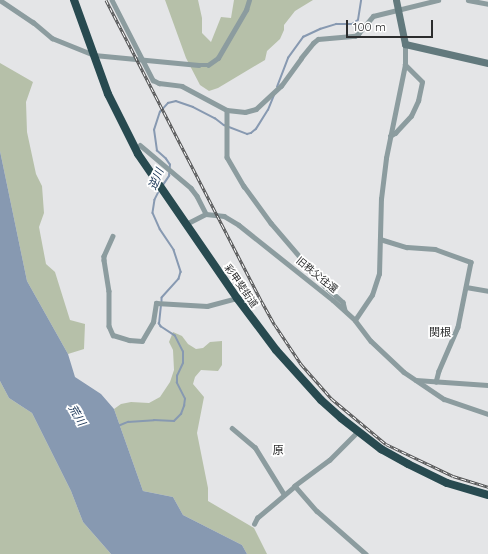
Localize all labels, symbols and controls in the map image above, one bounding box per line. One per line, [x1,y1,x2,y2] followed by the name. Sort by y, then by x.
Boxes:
[348,12,435,38] scale bar
[353,19,386,34] text: 100 m
[146,166,166,192] water label: 逆川
[294,255,340,295] street label: 旧秩父往還
[222,262,260,310] street label: 彩甲斐街道
[429,325,451,339] district label: 関根
[66,402,88,428] water label: 荒川
[273,443,283,457] district label: 原

